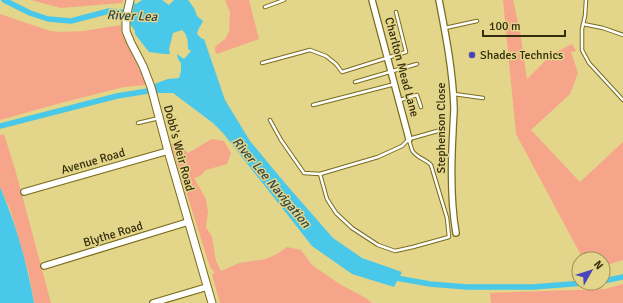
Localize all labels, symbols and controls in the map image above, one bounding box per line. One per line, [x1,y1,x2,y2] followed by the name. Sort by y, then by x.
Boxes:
[106,7,158,25] water label: River Lea
[483,12,565,38] scale bar
[381,16,422,119] street label: Charlton Mead Lane
[489,19,521,34] text: 100 m
[480,48,563,63] place label: Shades Technics
[467,50,477,60] marker: Shades Technics
[434,82,449,174] street label: Stephenson Close
[160,103,197,193] street label: Dobb's Weir Road
[229,134,314,232] water label: River Lee Navigation
[59,145,127,178] street label: Avenue Road
[82,218,145,251] street label: Blythe Road
[571,251,611,291] north arrow
[591,258,606,272] text: N

